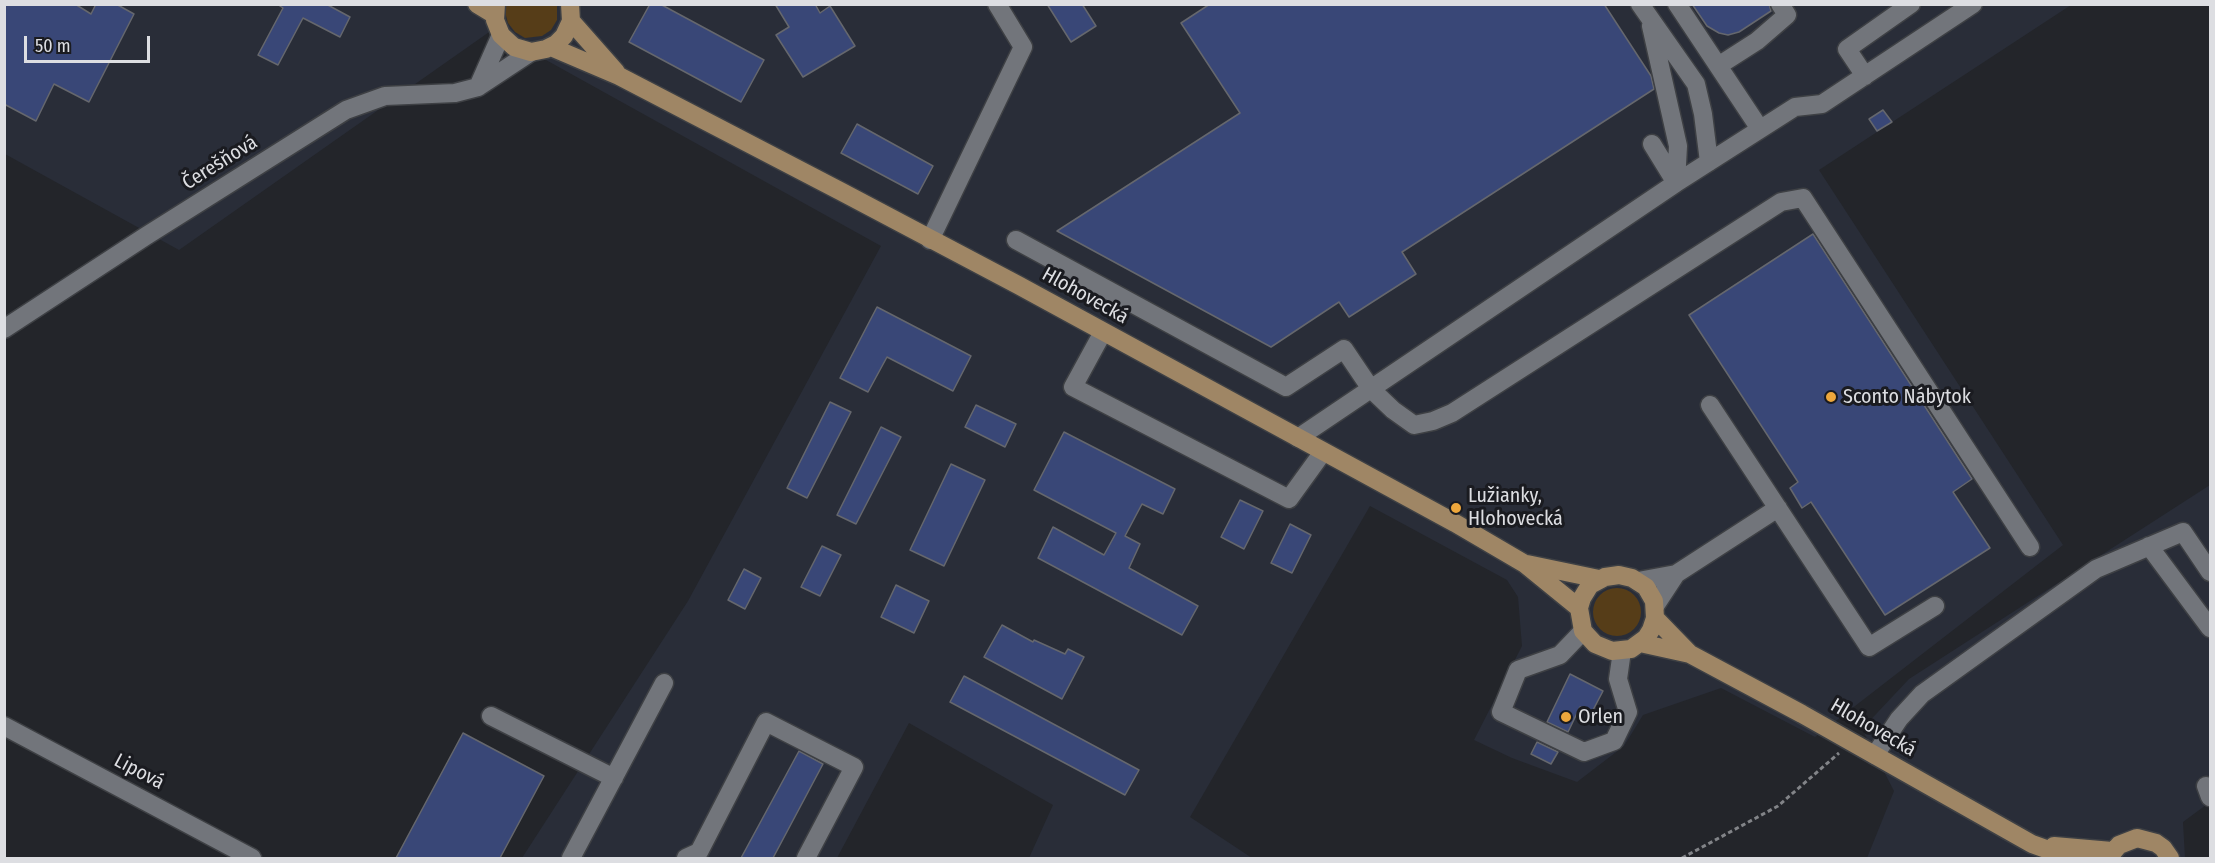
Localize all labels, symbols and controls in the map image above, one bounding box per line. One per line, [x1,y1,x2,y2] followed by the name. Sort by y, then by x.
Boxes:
[27,24,153,62] scale bar
[35,35,71,57] text: 50 m
[178,131,262,195] street label: Čerešňová
[1038,263,1132,329] street label: Hlohovecká
[1843,385,1971,409] place label: Sconto Nábytok
[1824,390,1838,404] marker: Sconto Nábytok
[1468,484,1563,531] place label: Lužianky, Hlohovecká
[1449,501,1463,515] marker: Lužianky, Hlohovecká
[1826,694,1920,762] street label: Hlohovecká
[1578,705,1623,729] place label: Orlen
[1559,710,1573,724] marker: Orlen
[110,749,168,795] street label: Lipová

